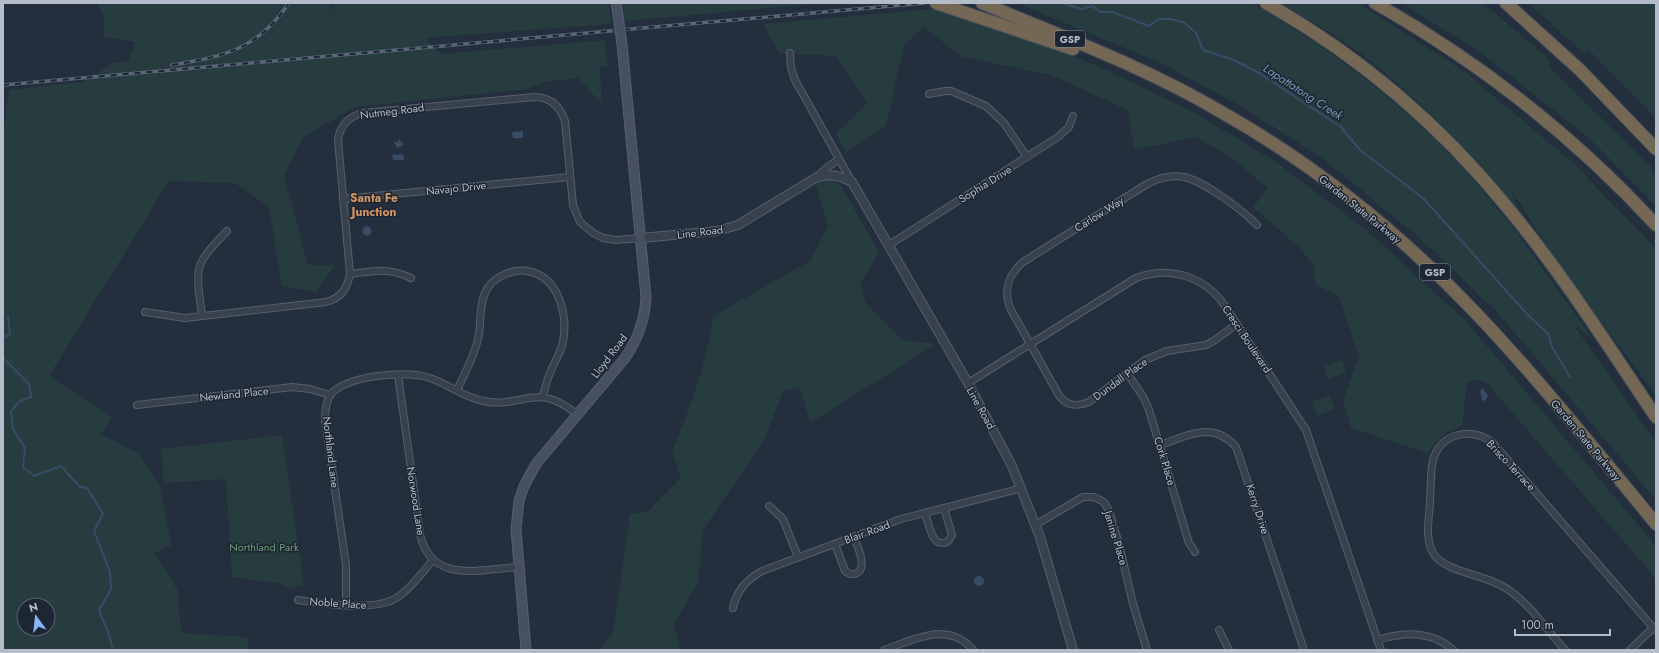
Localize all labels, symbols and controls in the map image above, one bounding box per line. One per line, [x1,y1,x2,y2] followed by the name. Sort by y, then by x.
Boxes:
[1055,31,1085,47] road number: GSP
[1260,59,1347,125] water label: Lapattatong Creek
[359,99,425,123] street label: Nutmeg Road
[955,161,1015,207] street label: Sophia Drive
[1316,171,1405,247] street label: Garden State Parkway
[425,177,487,199] street label: Navajo Drive
[350,189,398,221] district label: Santa Fe Junction
[1071,192,1127,236] street label: Carlow Way
[676,221,724,243] street label: Line Road
[1420,264,1450,280] road number: GSP
[1218,302,1276,376] street label: Cresci Boulevard
[587,331,631,381] street label: Lloyd Road
[1090,354,1151,404] street label: Dundall Place
[199,382,270,406] street label: Newland Place
[963,384,999,432] street label: Line Road
[1547,396,1625,484] street label: Garden State Parkway
[319,416,343,489] street label: Northland Lane
[1150,435,1180,488] street label: Cork Place
[1483,436,1539,495] street label: Brisco Terrace
[403,466,429,537] street label: Norwood Lane
[1242,482,1274,537] street label: Kerry Drive
[1100,507,1132,567] street label: Janine Place
[842,516,892,548] street label: Blair Road
[229,539,299,555] park label: Northland Park
[309,593,367,613] street label: Noble Place
[16,597,56,637] north arrow
[27,598,40,616] text: N
[1515,611,1610,637] scale bar
[1521,616,1554,634] text: 100 m

